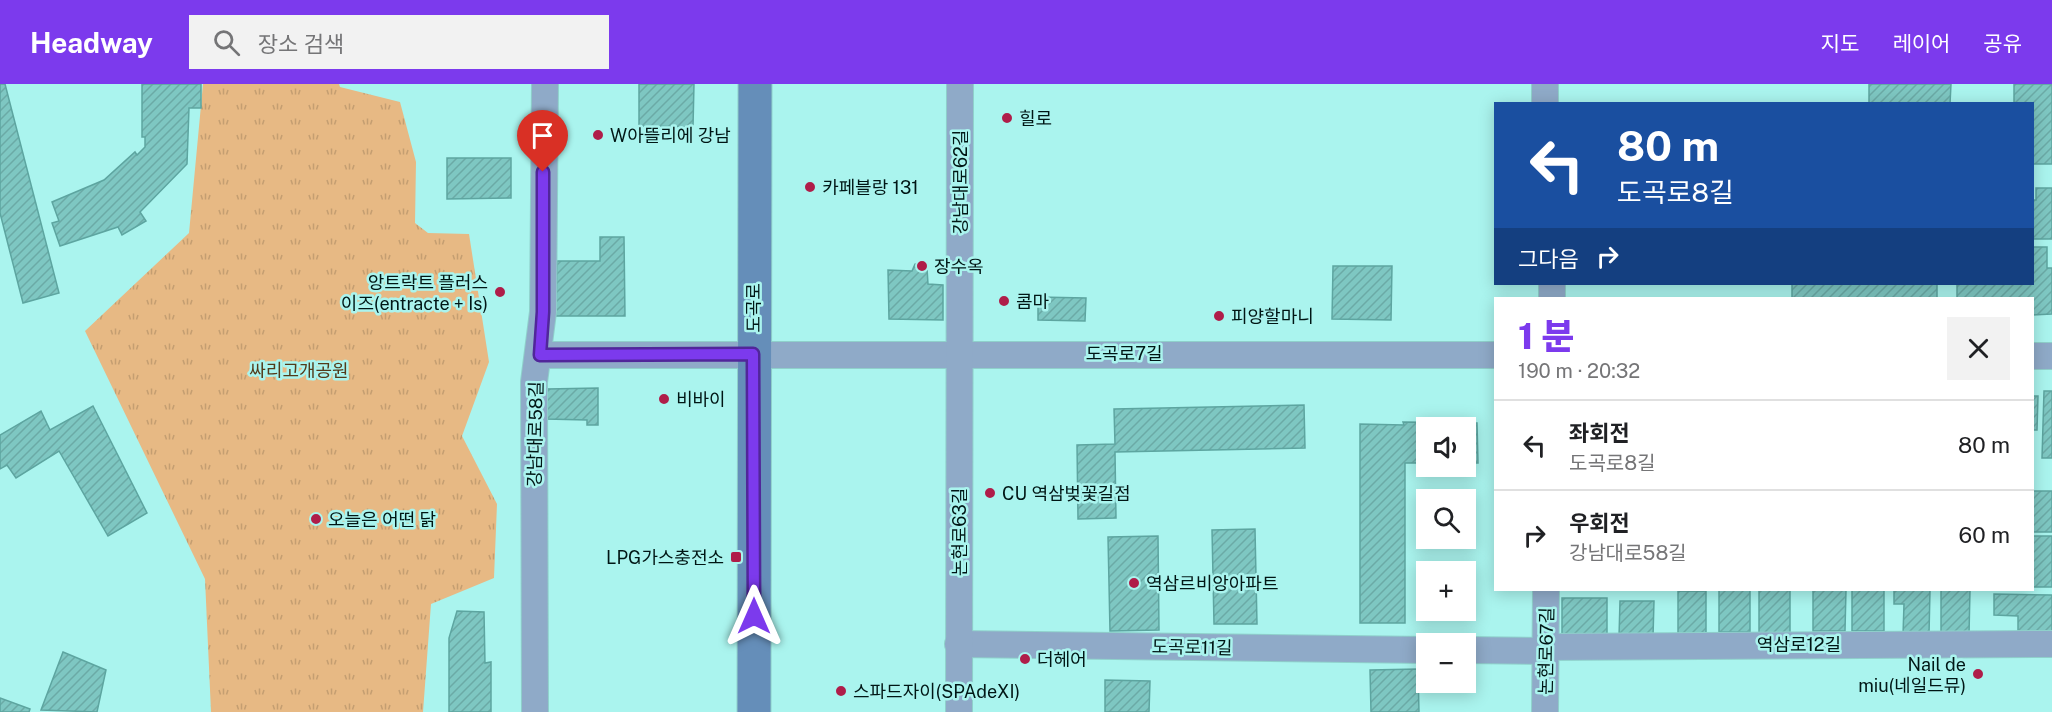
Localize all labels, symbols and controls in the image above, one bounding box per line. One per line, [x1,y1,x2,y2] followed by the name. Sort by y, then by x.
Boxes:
[189,15,609,69] search box
[30,26,153,59] text: Headway
[210,26,243,59] icon: search
[258,31,344,57] text: 장소 검색
[1821,31,1859,56] text: 지도
[1892,31,1950,56] text: 레이어
[1983,31,2022,56] text: 공유
[1019,108,1052,129] place label: 힐로
[517,110,568,172] pin
[1000,111,1014,125] marker: 힐로
[526,119,559,152] icon: arrive
[1617,121,1719,170] text: 80 m
[610,125,731,146] place label: W아뜰리에 강남
[1518,126,1596,204] icon: left
[591,128,605,142] marker: W아뜰리에 강남
[950,130,971,234] street label: 강남대로62길
[1617,176,1734,208] text: 도곡로8길
[822,177,919,198] place label: 카페블랑 131
[803,180,817,194] marker: 카페블랑 131
[1591,240,1624,273] icon: right
[1518,246,1579,272] text: 그다음
[934,256,984,277] place label: 장수옥
[915,259,929,273] marker: 장수옥
[341,272,488,314] place label: 앙트락트 플러스 이즈(entracte + Is)
[743,283,764,333] street label: 도곡로
[493,285,507,299] marker: 앙트락트 플러스 이즈(entracte + Is)
[1016,291,1050,312] place label: 콤마
[997,294,1011,308] marker: 콤마
[1231,306,1314,327] place label: 피양할마니
[1212,309,1226,323] marker: 피양할마니
[1518,315,1575,357] text: 1 분
[1947,317,2010,380] button: close
[1085,343,1163,364] street label: 도곡로7길
[1518,359,1640,383] text: 190 m · 20:32
[249,360,349,381] park label: 싸리고개공원
[524,381,546,487] street label: 강남대로58길
[676,389,726,410] place label: 비바이
[657,392,671,406] marker: 비바이
[1416,417,1476,693] map controls
[1416,417,1476,477] button: sound
[1569,420,1630,446] text: 좌회전
[1518,429,1551,462] icon: left
[1958,432,2010,458] text: 80 m
[1569,451,1656,475] text: 도곡로8길
[1002,483,1131,504] place label: CU 역삼벚꽃길점
[983,486,997,500] marker: CU 역삼벚꽃길점
[949,488,970,576] street label: 논현로63길
[1416,489,1476,549] button: search
[328,509,436,530] place label: 오늘은 어떤 닭
[1569,510,1630,536] text: 우회전
[309,512,323,526] marker: 오늘은 어떤 닭
[1518,519,1551,552] icon: right
[1959,522,2010,548] text: 60 m
[1569,541,1687,565] text: 강남대로58길
[606,547,724,568] place label: LPG가스충전소
[729,550,743,564] marker: LPG가스충전소
[1416,561,1476,621] button: +
[1146,573,1278,594] place label: 역삼르비앙아파트
[1127,576,1141,590] marker: 역삼르비앙아파트
[722,584,786,648] position arrow
[1535,607,1557,695] street label: 논현로67길
[1416,633,1476,693] button: −
[1757,634,1841,655] street label: 역삼로12길
[1151,636,1233,658] street label: 도곡로11길
[1037,649,1087,670] place label: 더헤어
[1018,652,1032,666] marker: 더헤어
[1858,654,1966,696] place label: Nail de miu(네일드뮤)
[1971,667,1985,681] marker: Nail de miu(네일드뮤)
[853,681,1020,702] place label: 스파드자이(SPAdeXI)
[834,684,848,698] marker: 스파드자이(SPAdeXI)

